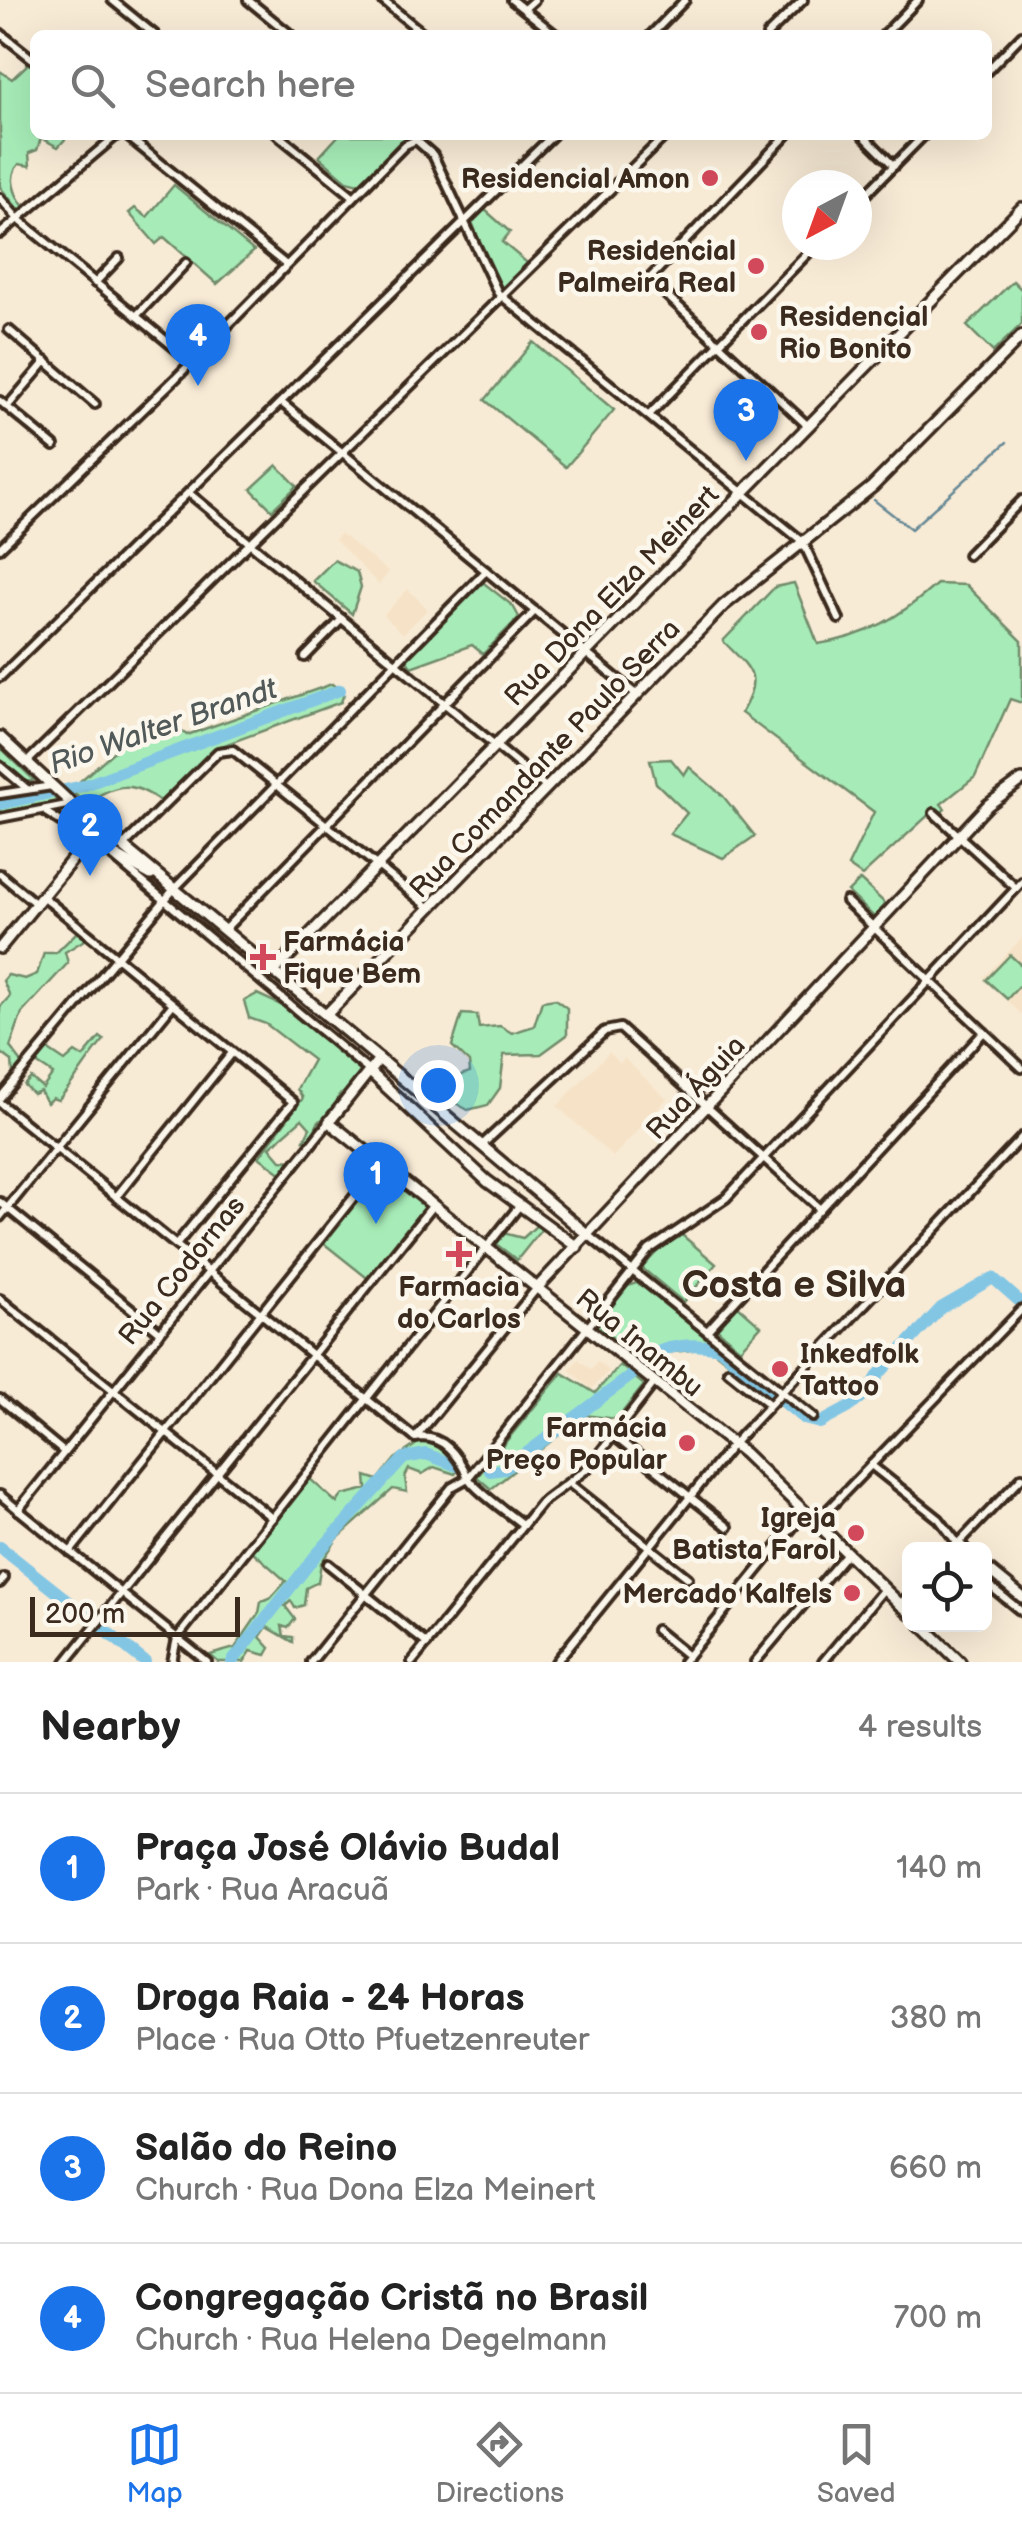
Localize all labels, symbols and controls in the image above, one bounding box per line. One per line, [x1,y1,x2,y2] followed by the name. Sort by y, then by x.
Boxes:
[30,30,992,140] search box
[65,58,120,113] icon: search
[145,63,356,108] text: Search here
[461,163,690,196] place label: Residencial Amon
[699,167,721,189] marker: Residencial Amon
[782,170,872,260] north arrow
[557,235,736,300] place label: Residencial Palmeira Real
[745,255,767,277] marker: Residencial Palmeira Real
[779,301,928,366] place label: Residencial Rio Bonito
[166,304,230,386] pin: 4
[748,321,770,343] marker: Residencial Rio Bonito
[714,378,778,461] pin: 3
[498,479,726,713] street label: Rua Dona Elza Meinert
[403,613,687,905] street label: Rua Comandante Paulo Serra
[45,671,283,783] water label: Rio Walter Brandt
[58,794,122,876] pin: 2
[283,926,421,991] place label: Farmácia Fique Bem
[252,946,274,968] marker: Farmácia Fique Bem
[639,1029,752,1147] street label: Rua Águia
[413,1060,464,1111] your location
[344,1142,408,1224] pin: 1
[112,1190,252,1352] street label: Rua Codornas
[448,1243,470,1265] marker: Farmacia do Carlos
[682,1263,906,1308] district label: Costa e Silva
[397,1271,521,1336] place label: Farmacia do Carlos
[569,1282,709,1404] street label: Rua Inambu
[800,1338,919,1403] place label: Inkedfolk Tattoo
[769,1358,791,1380] marker: Inkedfolk Tattoo
[486,1412,668,1477] place label: Farmácia Preço Popular
[676,1432,698,1454] marker: Farmácia Preço Popular
[672,1502,836,1567] place label: Igreja Batista Farol
[845,1522,867,1544] marker: Igreja Batista Farol
[902,1542,992,1632] map controls
[902,1542,992,1632] button: locate
[623,1578,832,1611] place label: Mercado Kalfels
[841,1582,863,1604] marker: Mercado Kalfels
[30,1592,240,1636] scale bar
[45,1598,125,1631] text: 200 m
[40,1702,180,1753] text: Nearby
[858,1708,982,1747] text: 4 results
[135,1826,560,1871] text: Praça José Olávio Budal
[66,1849,79,1888] text: 1
[896,1849,982,1888] text: 140 m
[135,1871,389,1910] text: Park · Rua Aracuã
[135,1976,524,2021] text: Droga Raia - 24 Horas
[63,1999,82,2038] text: 2
[890,1999,982,2038] text: 380 m
[135,2021,589,2060] text: Place · Rua Otto Pfuetzenreuter
[135,2126,397,2171] text: Salão do Reino
[63,2149,82,2188] text: 3
[889,2149,982,2188] text: 660 m
[135,2171,596,2210] text: Church · Rua Dona Elza Meinert
[135,2276,648,2321] text: Congregação Cristã no Brasil
[63,2299,82,2338] text: 4
[894,2299,982,2338] text: 700 m
[135,2321,607,2360] text: Church · Rua Helena Degelmann
[126,2417,183,2510] tab: Map
[435,2417,564,2510] tab: Directions
[817,2417,896,2510] tab: Saved

